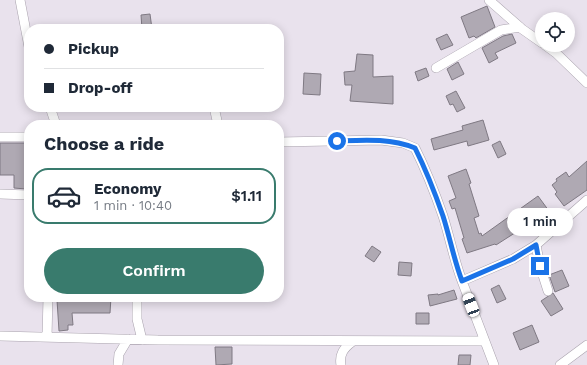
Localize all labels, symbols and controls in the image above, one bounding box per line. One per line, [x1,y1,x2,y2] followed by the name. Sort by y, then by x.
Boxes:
[535,12,575,52] map controls
[535,12,575,52] button: locate
[68,40,119,58] text: Pickup
[68,79,133,97] text: Drop-off
[328,132,346,150] route start
[44,133,164,154] text: Choose a ride
[46,178,82,214] icon: car
[94,180,161,198] text: Economy
[231,187,262,205] text: $1.11
[94,198,172,213] text: 1 min · 10:40
[507,208,573,236] callout: 1 min
[523,214,557,229] text: 1 min
[44,248,264,294] button: Confirm
[531,257,549,275] route end
[461,292,481,318] car

